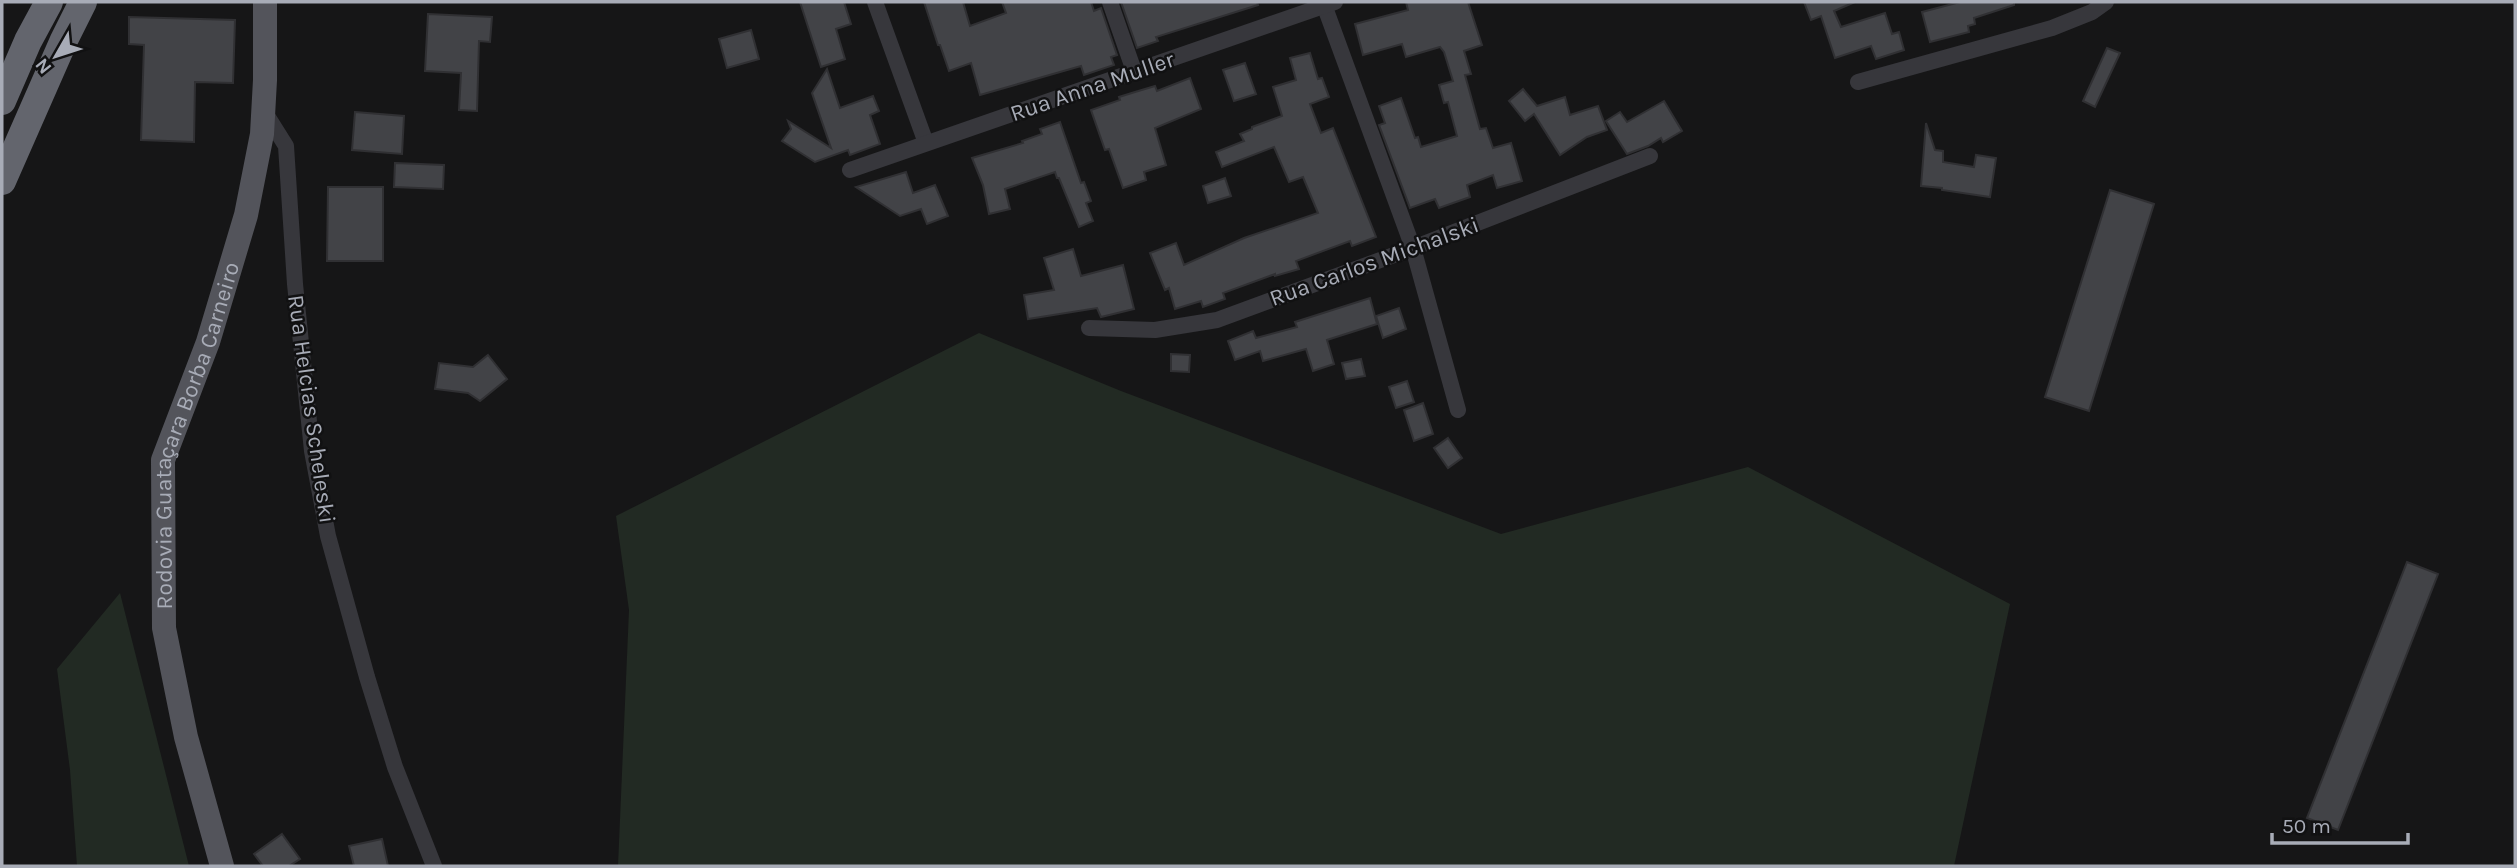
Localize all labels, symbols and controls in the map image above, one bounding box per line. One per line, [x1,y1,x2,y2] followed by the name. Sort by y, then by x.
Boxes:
[21,21,91,91] north arrow
[1007,46,1178,127] street label: Rua Anna Muller
[31,54,56,78] text: N
[1266,211,1483,312] street label: Rua Carlos Michalski
[150,259,245,610] street label: Rodovia Guataçara Borba Carneiro
[282,293,341,525] street label: Rua Helcias Scheleski
[2272,802,2408,846] scale bar
[2282,814,2331,838] text: 50 m

